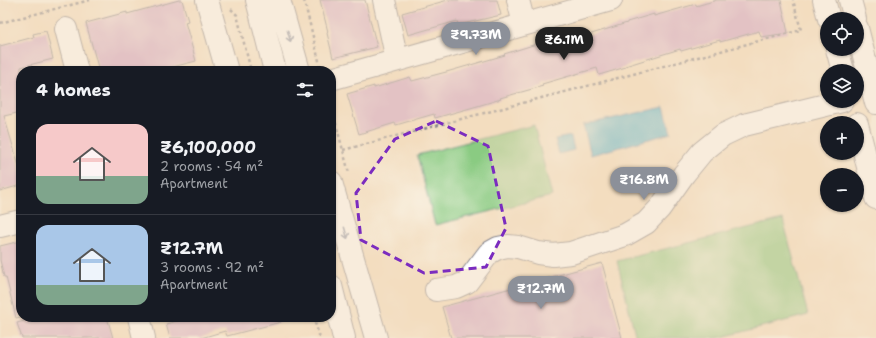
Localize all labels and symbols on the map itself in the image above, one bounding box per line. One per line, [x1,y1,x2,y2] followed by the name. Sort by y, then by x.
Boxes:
[443,22,509,56] pin: ₹9.73M
[536,27,592,61] pin: ₹6.1M
[286,29,293,42] one-way arrow
[611,167,677,201] pin: ₹16.8M
[343,226,350,239] one-way arrow
[508,276,574,310] pin: ₹12.7M

